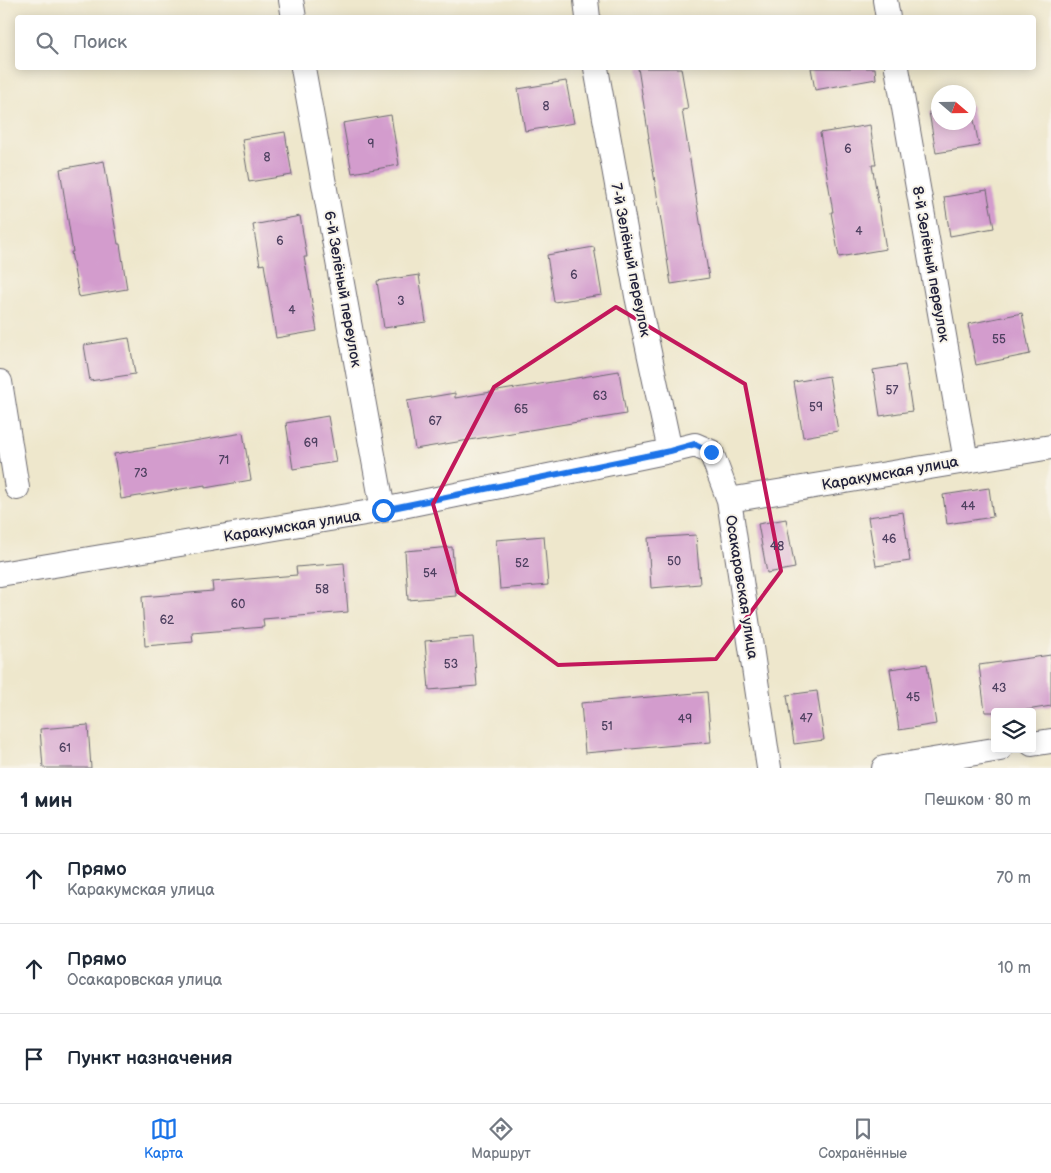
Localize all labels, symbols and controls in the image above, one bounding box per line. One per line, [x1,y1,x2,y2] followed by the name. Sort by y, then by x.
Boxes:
[15,15,1036,70] search box
[33,29,61,57] icon: search
[73,31,127,54] text: Поиск
[931,85,976,130] north arrow
[543,99,550,114] house number: 8
[368,137,375,152] house number: 9
[844,142,852,157] house number: 6
[264,150,271,165] house number: 8
[606,182,655,339] street label: 7-й Зелёный переулок
[907,185,954,343] street label: 8-й Зелёный переулок
[319,210,366,369] street label: 6-й Зелёный переулок
[855,224,863,239] house number: 4
[276,234,284,249] house number: 6
[570,268,578,283] house number: 6
[397,294,405,309] house number: 3
[288,303,296,318] house number: 4
[992,332,1006,347] house number: 55
[886,383,898,398] house number: 57
[593,389,607,404] house number: 63
[809,400,823,415] house number: 59
[514,402,528,417] house number: 65
[428,414,442,429] house number: 67
[304,436,318,451] house number: 69
[700,441,723,464] route end
[820,452,960,495] street label: Каракумская улица
[219,453,229,468] house number: 71
[134,466,148,481] house number: 73
[372,499,395,522] route start
[961,499,976,514] house number: 44
[222,506,362,547] street label: Каракумская улица
[721,514,762,661] street label: Осакаровская улица
[882,532,896,547] house number: 46
[770,539,784,554] house number: 48
[667,554,681,569] house number: 50
[515,556,529,571] house number: 52
[423,566,438,581] house number: 54
[315,582,329,597] house number: 58
[231,597,245,612] house number: 60
[160,613,174,628] house number: 62
[444,657,458,672] house number: 53
[992,681,1006,696] house number: 43
[906,690,920,705] house number: 45
[991,708,1036,753] map controls
[991,708,1036,753] button: layers
[799,711,813,726] house number: 47
[678,712,692,727] house number: 49
[601,719,613,734] house number: 51
[59,741,71,756] house number: 61
[20,788,72,813] text: 1 мин
[924,791,1031,810] text: Пешком · 80 m
[67,858,127,881] text: Прямо
[20,865,48,893] icon: ahead
[996,869,1031,888] text: 70 m
[67,881,215,900] text: Каракумская улица
[67,948,127,971] text: Прямо
[20,955,48,983] icon: ahead
[998,959,1031,978] text: 10 m
[67,971,222,990] text: Осакаровская улица
[20,1045,48,1073] icon: arrive
[67,1047,232,1070] text: Пункт назначения
[144,1115,183,1162] tab: Карта
[471,1115,531,1162] tab: Маршрут
[819,1115,907,1162] tab: Сохранённые

